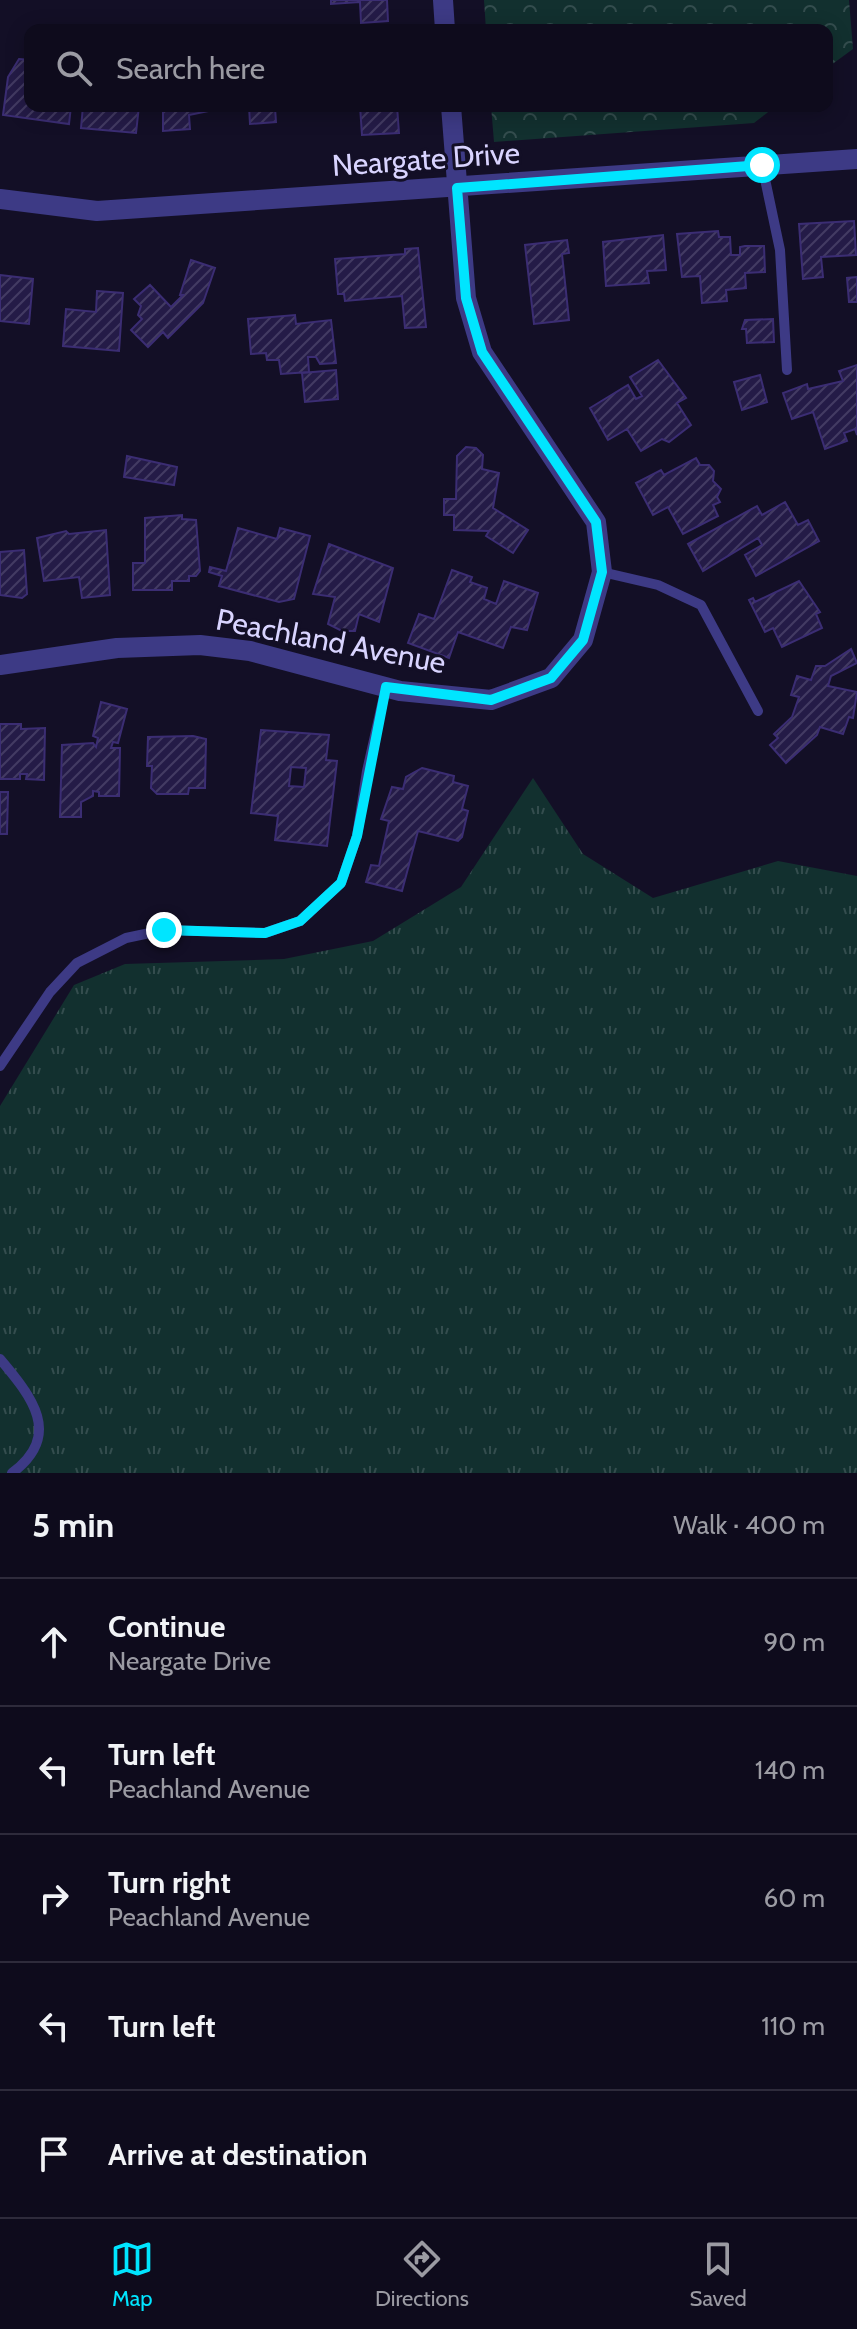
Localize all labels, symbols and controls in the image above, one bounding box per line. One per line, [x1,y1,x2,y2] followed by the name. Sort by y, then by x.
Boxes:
[24,24,833,112] search box
[52,46,96,90] icon: search
[116,50,265,87] text: Search here
[331,134,521,184] street label: Neargate Drive
[744,147,780,183] route start
[213,601,449,681] street label: Peachland Avenue
[146,912,182,948] route end
[32,1504,114,1546] text: 5 min
[673,1509,825,1541] text: Walk · 400 m
[108,1608,225,1645] text: Continue
[32,1620,76,1664] icon: ahead
[763,1626,825,1658] text: 90 m
[108,1645,271,1677] text: Neargate Drive
[108,1736,216,1773] text: Turn left
[32,1748,76,1792] icon: left
[755,1754,825,1786] text: 140 m
[108,1773,310,1805] text: Peachland Avenue
[108,1864,231,1901] text: Turn right
[32,1876,76,1920] icon: right
[763,1882,825,1914] text: 60 m
[108,1901,310,1933] text: Peachland Avenue
[32,2004,76,2048] icon: left
[108,2008,216,2045] text: Turn left
[761,2010,825,2042] text: 110 m
[32,2132,76,2176] icon: arrive
[108,2136,368,2173] text: Arrive at destination
[110,2237,154,2312] tab: Map
[375,2237,469,2312] tab: Directions
[690,2237,747,2312] tab: Saved

